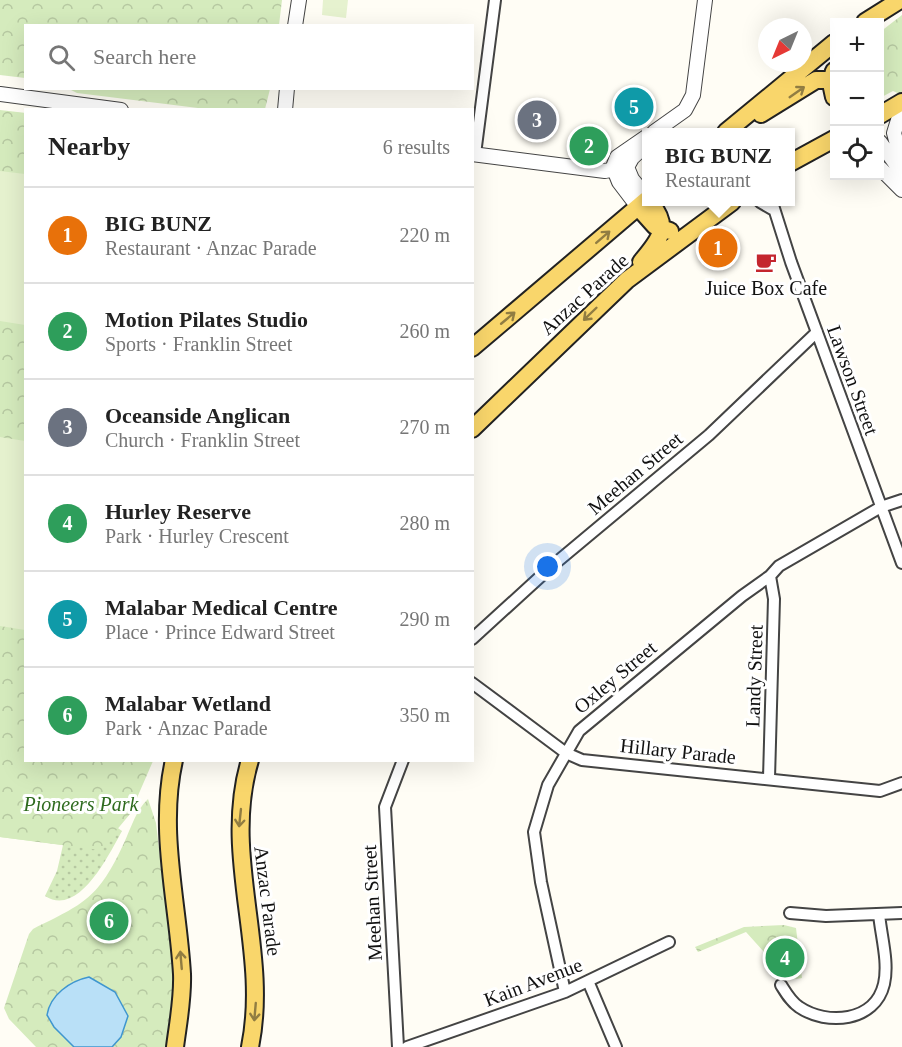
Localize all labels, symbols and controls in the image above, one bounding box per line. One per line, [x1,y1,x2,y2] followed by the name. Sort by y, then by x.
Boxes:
[758,18,812,72] north arrow
[830,18,884,180] map controls
[830,18,884,72] button: +
[24,24,474,90] search box
[45,41,78,74] icon: search
[93,44,196,69] text: Search here
[830,72,884,126] button: −
[614,84,654,130] pin: 5
[788,86,805,98] one-way arrow
[518,98,556,142] pin: 3
[570,124,608,168] pin: 2
[830,126,884,180] button: locate
[642,128,795,206] popup
[48,132,130,161] text: Nearby
[383,136,450,158] text: 6 results
[665,143,772,168] text: BIG BUNZ
[665,169,751,191] text: Restaurant
[105,211,212,236] text: BIG BUNZ
[63,224,73,246] text: 1
[399,224,450,246] text: 220 m
[698,226,738,270] pin: 1
[595,230,610,244] one-way arrow
[105,237,317,259] text: Restaurant · Anzac Parade
[536,249,633,339] street label: Anzac Parade
[754,250,778,274] cafe icon: Juice Box Cafe
[705,277,827,299] place label: Juice Box Cafe
[583,306,598,321] one-way arrow
[105,307,308,332] text: Motion Pilates Studio
[500,312,516,325] one-way arrow
[63,320,73,342] text: 2
[399,320,450,342] text: 260 m
[823,322,883,438] street label: Lawson Street
[105,333,292,355] text: Sports · Franklin Street
[105,403,290,428] text: Oceanside Anglican
[63,416,73,438] text: 3
[399,416,450,438] text: 270 m
[583,427,687,519] street label: Meehan Street
[105,429,300,451] text: Church · Franklin Street
[105,499,251,524] text: Hurley Reserve
[63,512,73,534] text: 4
[399,512,450,534] text: 280 m
[105,525,289,547] text: Park · Hurley Crescent
[533,552,562,581] your location
[105,595,338,620] text: Malabar Medical Centre
[63,608,73,630] text: 5
[399,608,450,630] text: 290 m
[105,621,335,643] text: Place · Prince Edward Street
[741,624,768,728] street label: Landy Street
[569,636,662,719] street label: Oxley Street
[105,691,271,716] text: Malabar Wetland
[63,704,73,726] text: 6
[399,704,450,726] text: 350 m
[105,717,268,739] text: Park · Anzac Parade
[619,734,737,769] street label: Hillary Parade
[23,793,140,815] park label: Pioneers Park
[234,808,245,828] one-way arrow
[358,844,386,962] street label: Meehan Street
[250,845,286,957] street label: Anzac Parade
[90,898,128,944] pin: 6
[766,936,804,980] pin: 4
[175,951,186,971] one-way arrow
[481,953,585,1011] street label: Kain Avenue
[249,1001,260,1021] one-way arrow

